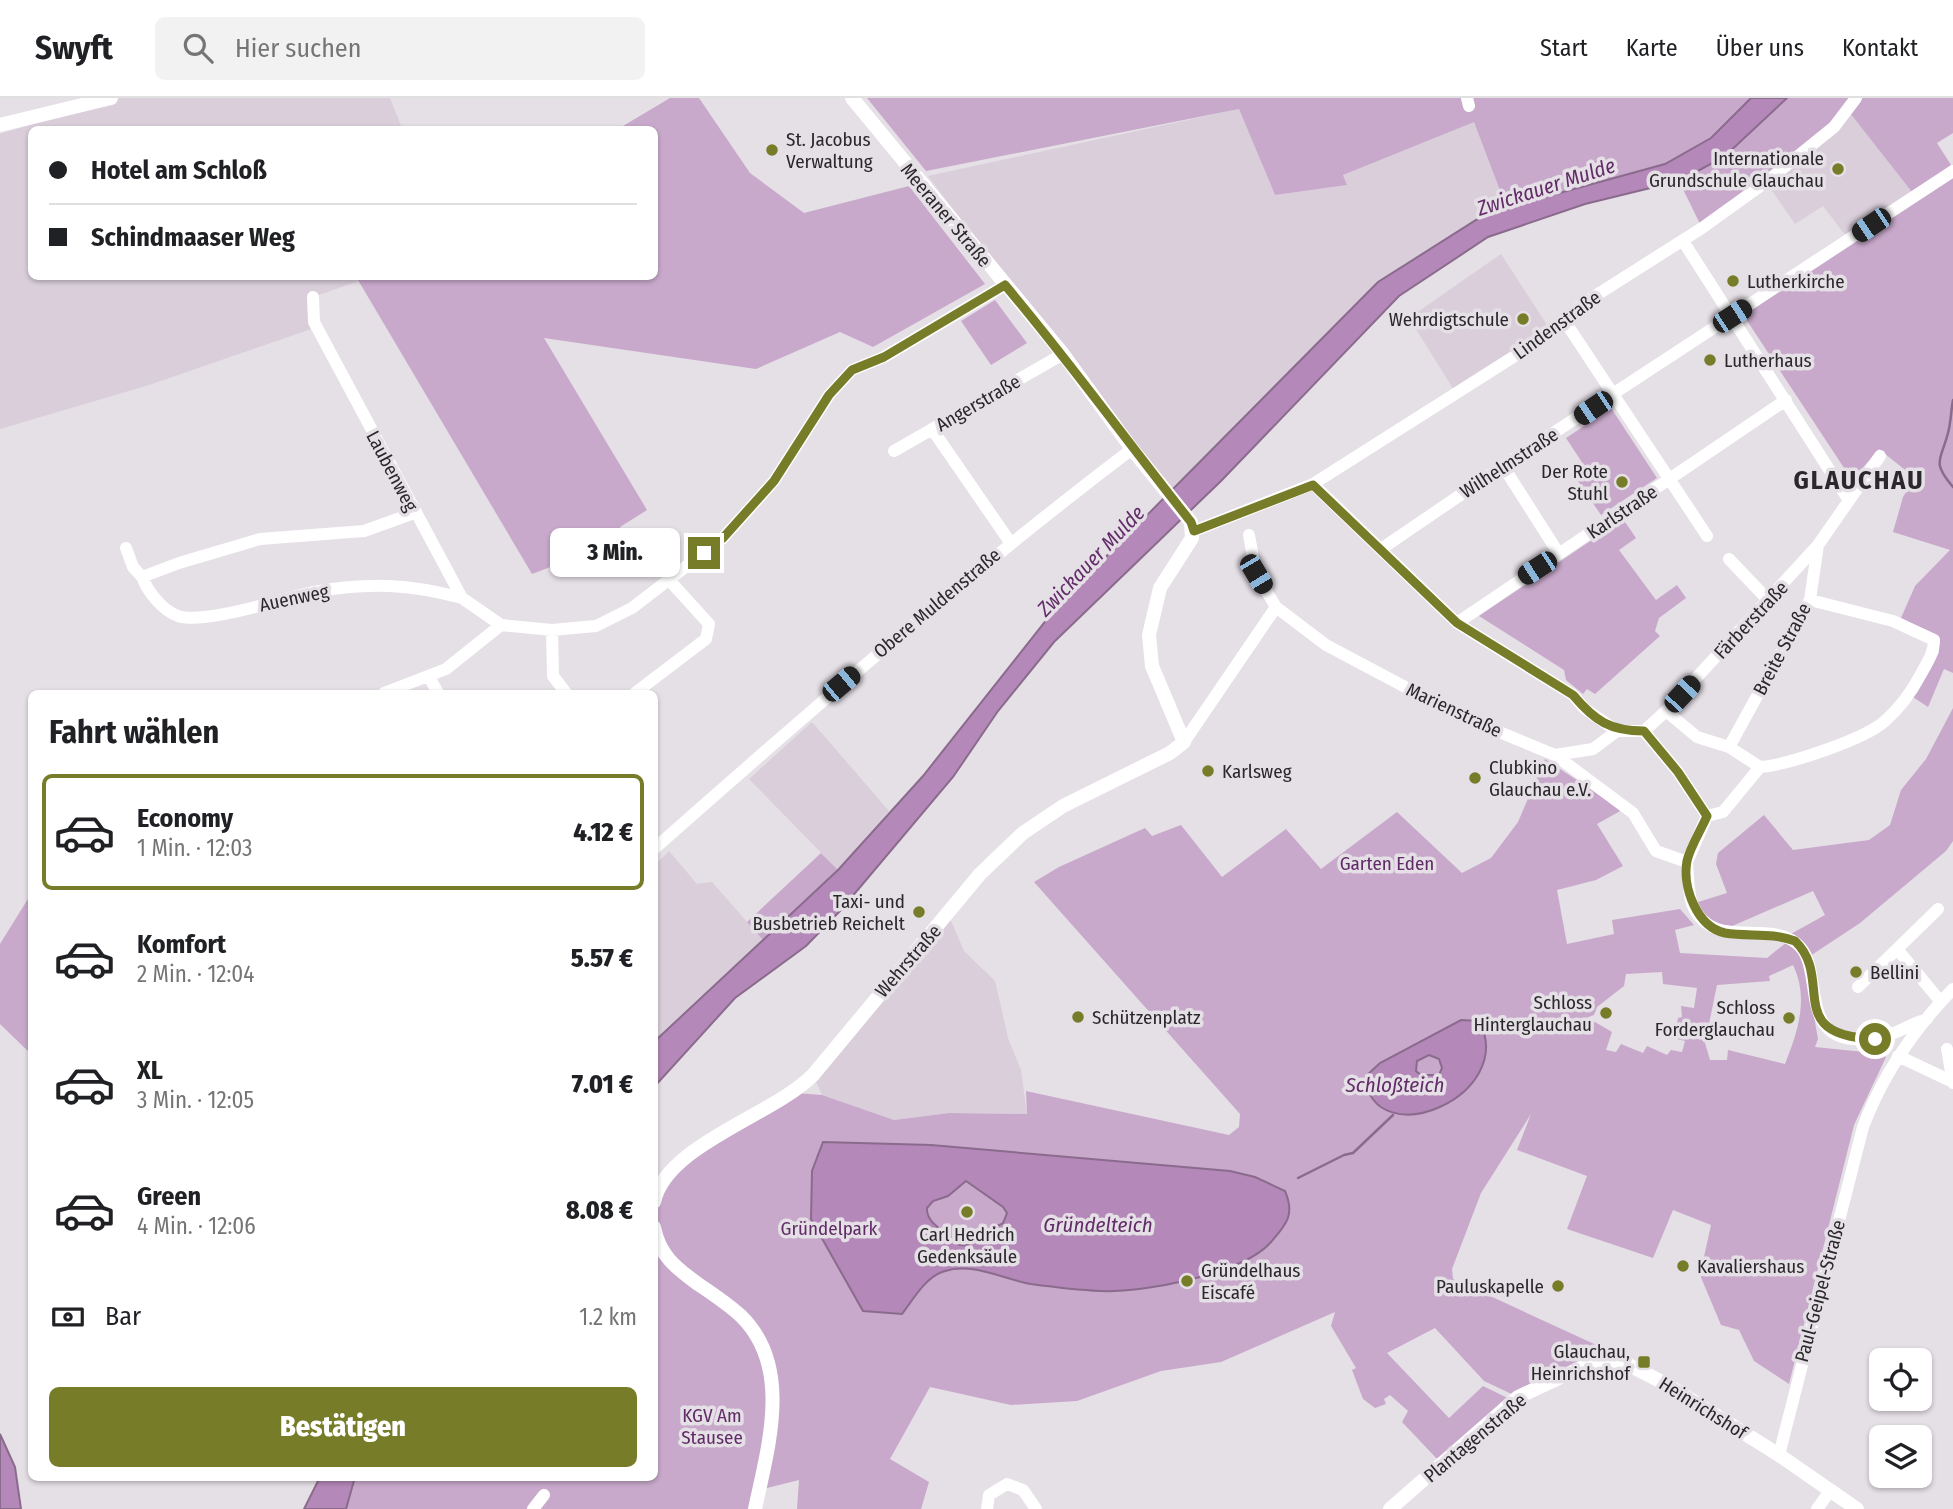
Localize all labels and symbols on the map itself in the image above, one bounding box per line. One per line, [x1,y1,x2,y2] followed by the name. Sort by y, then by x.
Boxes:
[786,128,873,173] place label: St. Jacobus Verwaltung
[764,142,780,158] marker: St. Jacobus Verwaltung
[1649,147,1824,192] place label: Internationale Grundschule Glauchau
[1473,152,1618,222] water label: Zwickauer Mulde
[896,158,996,272] street label: Meeraner Straße
[1830,161,1846,177] marker: Internationale Grundschule Glauchau
[1848,205,1895,245] car
[1747,270,1845,293] place label: Lutherkirche
[1725,273,1741,289] marker: Lutherkirche
[1509,286,1605,364] street label: Lindenstraße
[1709,296,1756,336] car
[1389,308,1509,331] place label: Wehrdigtschule
[1515,311,1531,327] marker: Wehrdigtschule
[1724,349,1812,372] place label: Lutherhaus
[1702,352,1718,368] marker: Lutherhaus
[932,370,1024,436] street label: Angerstraße
[1570,388,1617,428] car
[1456,423,1562,503] street label: Wilhelmstraße
[361,427,423,515] street label: Laubenweg
[1541,460,1608,505] place label: Der Rote Stuhl
[1794,465,1924,496] district label: GLAUCHAU
[1614,474,1630,490] marker: Der Rote Stuhl
[1582,480,1662,544] street label: Karlstraße
[1031,500,1150,623] water label: Zwickauer Mulde
[550,528,680,578] callout: 3 Min.
[688,537,720,569] route end
[869,543,1005,663] street label: Obere Muldenstraße
[1514,548,1561,588] car
[1237,551,1276,597] car
[1709,576,1793,664] street label: Färberstraße
[257,579,331,617] street label: Auenweg
[1748,599,1816,699] street label: Breite Straße
[819,662,864,706] car
[1660,671,1705,717] car
[1403,678,1505,742] street label: Marienstraße
[1489,756,1591,801] place label: Clubkino Glauchau e.V.
[1222,760,1292,783] place label: Karlsweg
[1200,763,1216,779] marker: Karlsweg
[1467,770,1483,786] marker: Clubkino Glauchau e.V.
[1340,852,1434,875] park label: Garten Eden
[752,890,906,935] place label: Taxi- und Busbetrieb Reichelt
[911,904,927,920] marker: Taxi- und Busbetrieb Reichelt
[870,920,946,1002] street label: Wehrstraße
[1870,961,1919,984] place label: Bellini
[1848,964,1864,980] marker: Bellini
[1474,991,1592,1036] place label: Schloss Hinterglauchau
[1655,996,1775,1041] place label: Schloss Forderglauchau
[1598,1005,1614,1021] marker: Schloss Hinterglauchau
[1092,1006,1201,1029] place label: Schützenplatz
[1070,1009,1086,1025] marker: Schützenplatz
[1781,1010,1797,1026] marker: Schloss Forderglauchau
[1859,1023,1891,1055] route start
[1344,1072,1445,1098] water label: Schloßteich
[959,1204,975,1220] marker: Carl Hedrich Gedenksäule
[1043,1212,1153,1238] water label: Gründelteich
[781,1217,878,1240] park label: Gründelpark
[1790,1217,1850,1365] street label: Paul-Geipel-Straße
[917,1223,1017,1268] place label: Carl Hedrich Gedenksäule
[1697,1255,1804,1278] place label: Kavaliershaus
[1675,1258,1691,1274] marker: Kavaliershaus
[1201,1259,1300,1304] place label: Gründelhaus Eiscafé
[1179,1273,1195,1289] marker: Gründelhaus Eiscafé
[1436,1275,1544,1298] place label: Pauluskapelle
[1550,1278,1566,1294] marker: Pauluskapelle
[1531,1340,1631,1385] place label: Glauchau, Heinrichshof
[1636,1354,1652,1370] marker: Glauchau, Heinrichshof
[1655,1372,1752,1445] street label: Heinrichshof
[1419,1389,1531,1487] street label: Plantagenstraße
[681,1404,743,1449] park label: KGV Am Stausee

